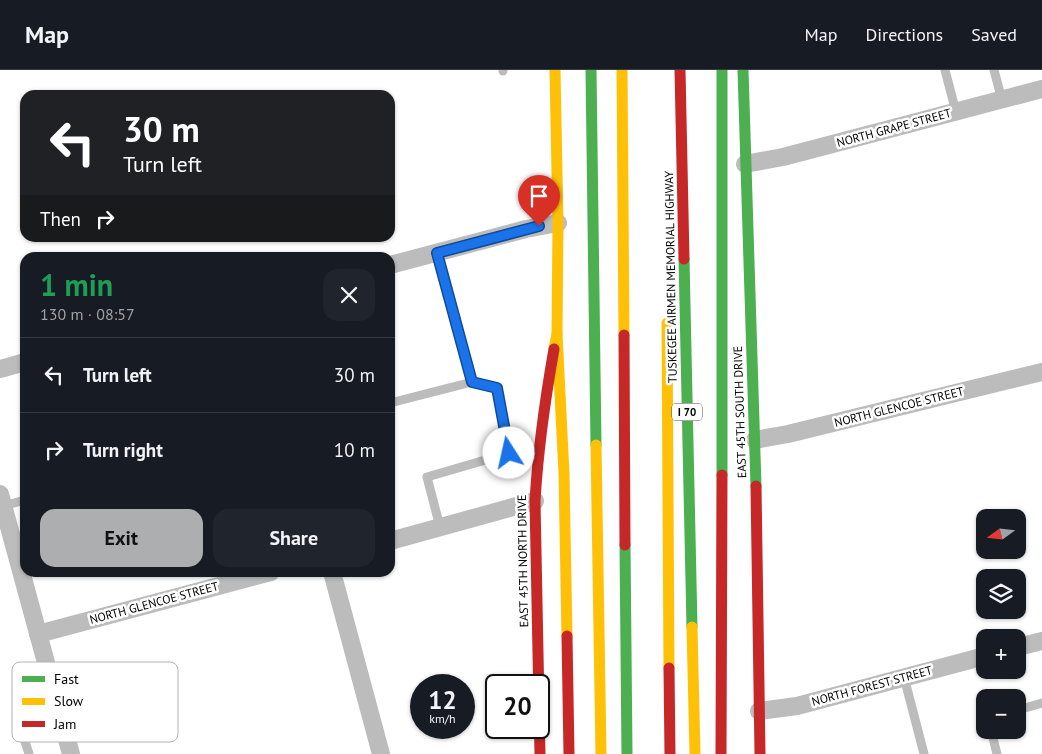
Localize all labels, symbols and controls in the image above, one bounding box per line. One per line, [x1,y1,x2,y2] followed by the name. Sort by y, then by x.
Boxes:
[25,19,69,50] text: Map
[805,23,837,46] text: Map
[865,23,943,46] text: Directions
[971,23,1017,46] text: Saved
[835,105,953,150] street label: NORTH GRAPE STREET
[123,106,200,152] text: 30 m
[40,110,105,175] icon: left
[123,150,202,178] text: Turn left
[661,171,680,383] street label: TUSKEGEE AIRMEN MEMORIAL HIGHWAY
[518,175,560,226] pin
[525,182,553,210] icon: arrive
[91,205,119,233] icon: right
[40,207,81,231] text: Then
[40,265,113,304] text: 1 min
[323,269,375,321] button: close
[40,304,135,324] text: 130 m · 08:57
[730,346,749,478] street label: EAST 45TH SOUTH DRIVE
[40,361,68,389] icon: left
[83,363,152,387] text: Turn left
[334,363,375,387] text: 30 m
[833,383,965,430] street label: NORTH GLENCOE STREET
[672,404,702,421] road number: I 70
[482,426,534,478] position arrow
[40,436,68,464] icon: right
[83,438,163,462] text: Turn right
[334,438,375,462] text: 10 m
[514,495,531,627] street label: EAST 45TH NORTH DRIVE
[40,509,203,567] button: Exit
[213,509,375,567] button: Share
[976,509,1026,559] north arrow
[976,509,1026,739] map controls
[976,569,1026,619] button: layers
[88,578,220,627] street label: NORTH GLENCOE STREET
[976,629,1026,679] button: +
[12,662,178,742] legend
[810,662,934,709] street label: NORTH FOREST STREET
[54,670,79,688] text: Fast
[485,674,550,739] speed limit sign: 20
[428,684,457,716] text: 12
[976,689,1026,739] button: −
[54,692,84,710] text: Slow
[429,711,456,726] text: km/h
[53,715,76,733] text: Jam

